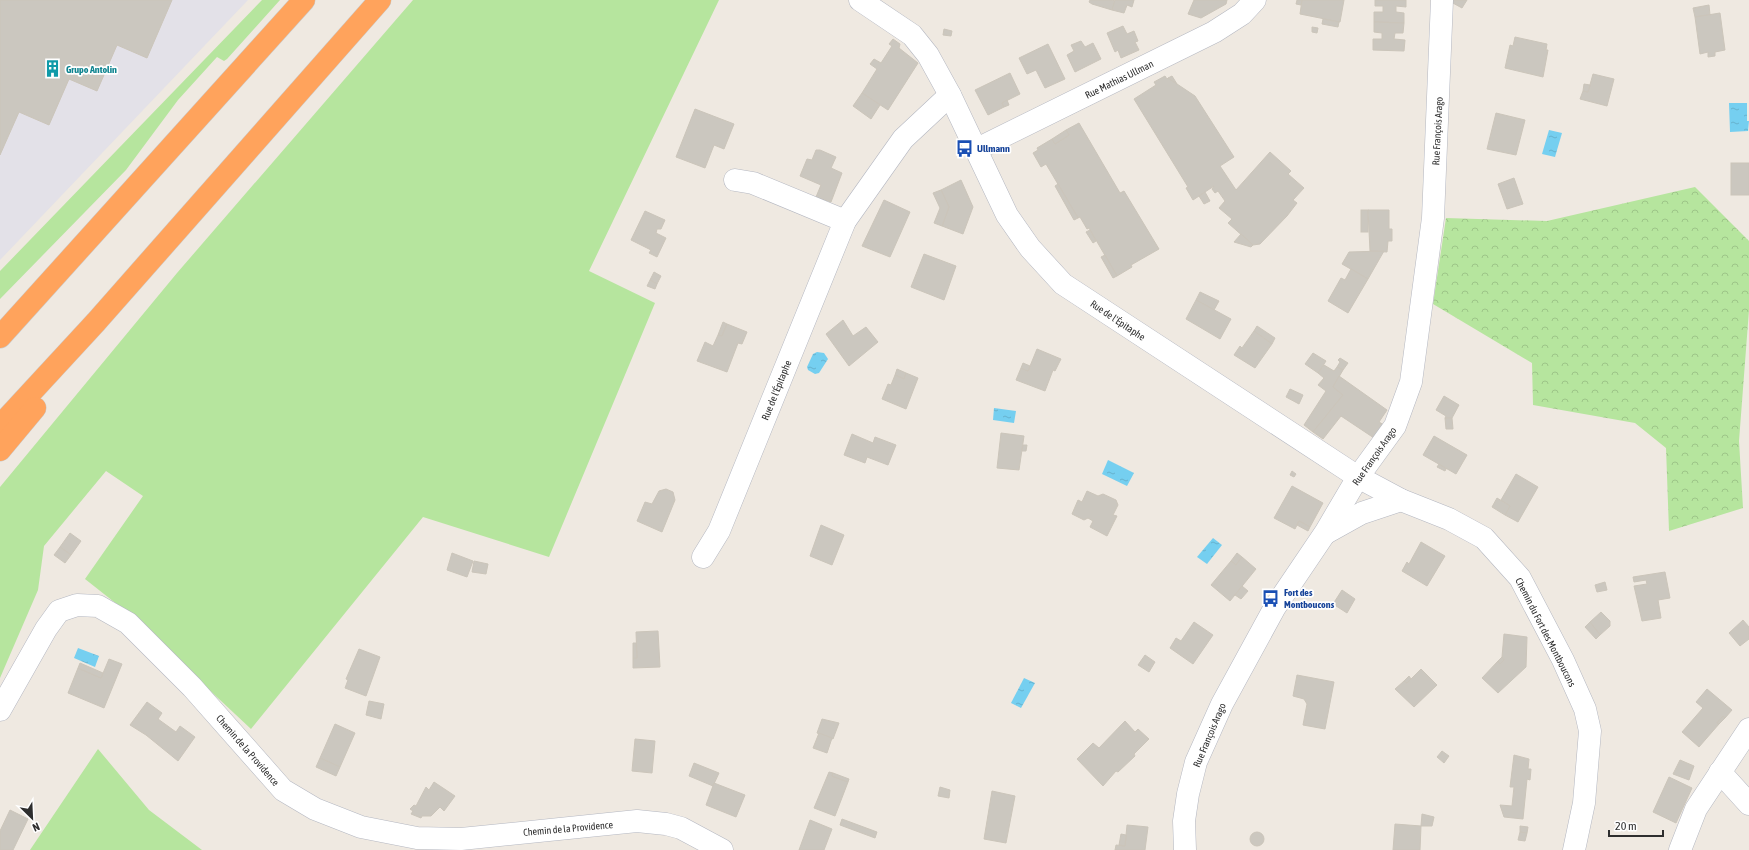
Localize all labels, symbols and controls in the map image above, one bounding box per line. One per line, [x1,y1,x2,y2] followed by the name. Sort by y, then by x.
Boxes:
[1083,58,1155,101] street label: Rue Mathias Ullman
[43,59,63,79] building icon: Grupo Antolin
[66,64,117,75] place label: Grupo Antolin
[1430,96,1445,166] street label: Rue François Arago
[954,138,974,158] bus stop icon: Ullmann
[977,143,1010,154] place label: Ullmann
[1088,298,1148,343] street label: Rue de l'Épitaphe
[759,358,794,422] street label: Rue de l'Épitaphe
[1350,425,1399,488] street label: Rue François Arago
[1513,576,1578,689] street label: Chemin du Fort des Montboucons
[1284,587,1335,610] place label: Fort des Montboucons
[1261,588,1281,608] bus stop icon: Fort des Montboucons
[1191,701,1228,769] street label: Rue François Arago
[214,713,282,788] street label: Chemin de la Providence
[12,798,52,838] north arrow
[1609,812,1663,838] scale bar
[523,819,614,838] street label: Chemin de la Providence
[1615,819,1637,833] text: 20 m
[31,820,41,834] text: N

